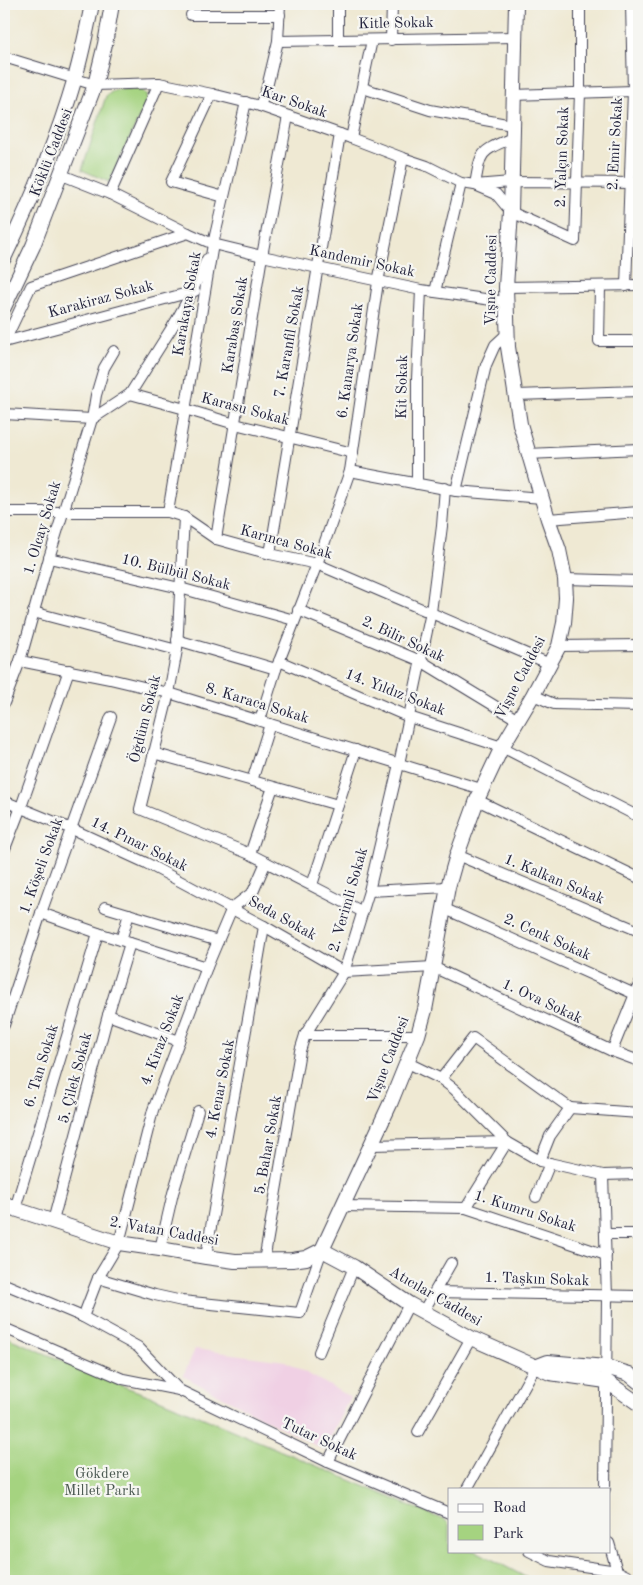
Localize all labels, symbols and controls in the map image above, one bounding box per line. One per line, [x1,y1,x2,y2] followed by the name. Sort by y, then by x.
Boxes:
[358,16,434,32] street label: Kitle Sokak
[259,85,329,121] street label: Kar Sokak
[606,97,626,191] street label: 2. Emir Sokak
[554,106,572,208] street label: 2. Yalçın Sokak
[28,107,76,199] street label: Köklü Caddesi
[484,234,500,326] street label: Vişne Caddesi
[308,243,416,281] street label: Kandemir Sokak
[171,250,205,358] street label: Karakaya Sokak
[221,275,251,375] street label: Karabaş Sokak
[47,279,155,321] street label: Karakiraz Sokak
[273,285,307,399] street label: 7. Karanfil Sokak
[335,302,367,420] street label: 6. Kanarya Sokak
[395,354,411,419] street label: Kit Sokak
[199,391,291,429] street label: Karasu Sokak
[22,479,64,577] street label: 1. Olcay Sokak
[238,523,334,563] street label: Karınca Sokak
[120,552,232,594] street label: 10. Bülbül Sokak
[359,614,447,666] street label: 2. Bilir Sokak
[493,634,549,722] street label: Vişne Caddesi
[343,667,447,719] street label: 14. Yıldız Sokak
[125,672,164,765] street label: Öğdüm Sokak
[203,681,311,727] street label: 8. Karaca Sokak
[88,815,190,875] street label: 14. Pınar Sokak
[18,816,66,916] street label: 1. Köşeli Sokak
[327,846,371,954] street label: 2. Verimli Sokak
[502,852,606,908] street label: 1. Kalkan Sokak
[245,894,319,944] street label: Seda Sokak
[501,912,593,964] street label: 2. Cenk Sokak
[500,977,585,1027] street label: 1. Ova Sokak
[139,992,187,1088] street label: 4. Kiraz Sokak
[366,1015,412,1105] street label: Vişne Caddesi
[22,1022,62,1110] street label: 6. Tan Sokak
[57,1031,95,1125] street label: 5. Çilek Sokak
[204,1038,238,1140] street label: 4. Kenar Sokak
[253,1094,285,1196] street label: 5. Bahar Sokak
[472,1188,578,1236] street label: 1. Kumru Sokak
[108,1215,220,1249] street label: 2. Vatan Caddesi
[386,1265,484,1329] street label: Atıcılar Caddesi
[484,1271,590,1289] street label: 1. Taşkın Sokak
[279,1416,359,1464] street label: Tutar Sokak
[64,1467,140,1499] park label: Gökdere Millet Parkı
[448,1488,610,1552] legend
[493,1501,527,1516] text: Road
[493,1527,524,1542] text: Park

